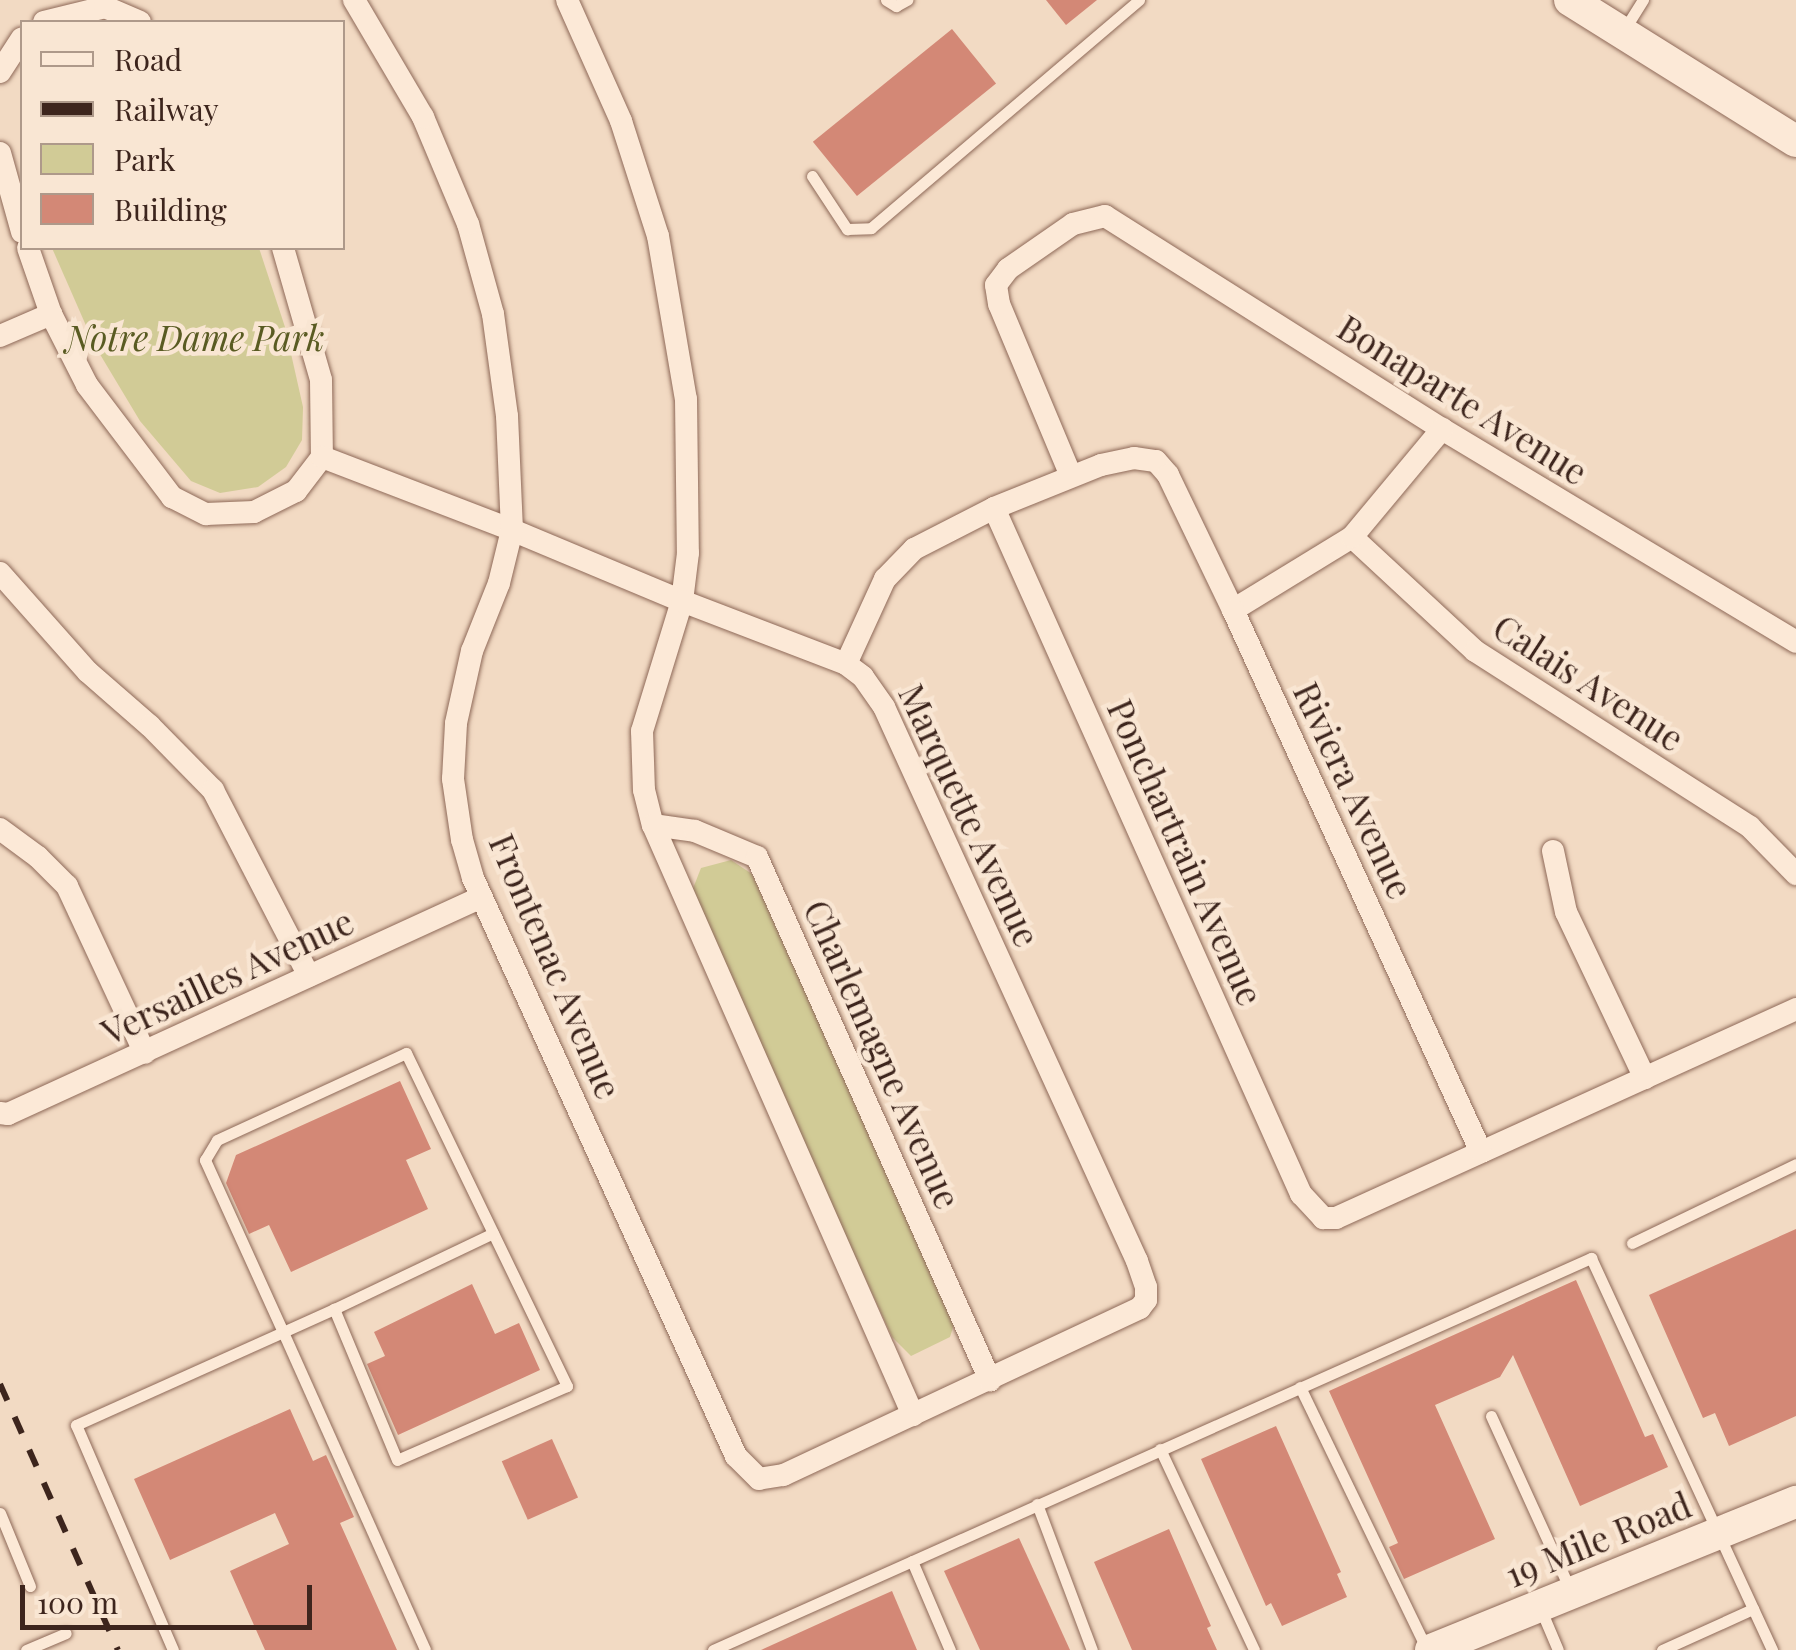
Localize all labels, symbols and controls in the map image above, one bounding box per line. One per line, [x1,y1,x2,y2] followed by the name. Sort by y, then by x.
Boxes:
[20,20,345,250] legend
[114,39,182,79] text: Road
[114,89,219,129] text: Railway
[114,139,176,179] text: Park
[114,189,227,229] text: Building
[1330,305,1596,493] street label: Bonaparte Avenue
[65,316,325,358] park label: Notre Dame Park
[1486,605,1692,759] street label: Calais Avenue
[1285,675,1423,905] street label: Riviera Avenue
[891,677,1049,953] street label: Marquette Avenue
[1099,692,1273,1012] street label: Ponchartrain Avenue
[481,827,631,1105] street label: Frontenac Avenue
[796,893,970,1215] street label: Charlemagne Avenue
[94,899,360,1053] street label: Versailles Avenue
[1499,1483,1697,1595] street label: 19 Mile Road
[25,1565,318,1627] scale bar
[37,1582,118,1622] text: 100 m

